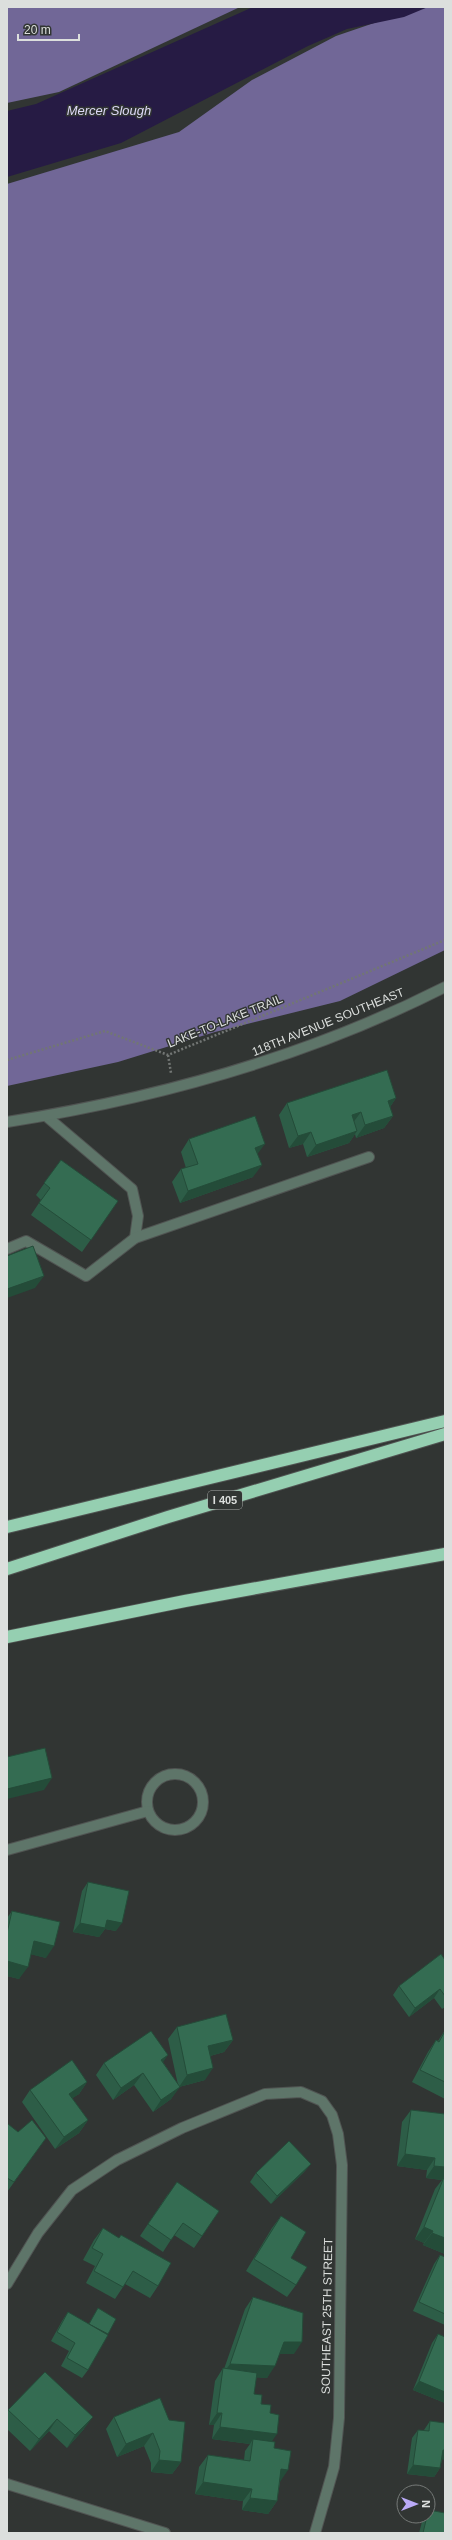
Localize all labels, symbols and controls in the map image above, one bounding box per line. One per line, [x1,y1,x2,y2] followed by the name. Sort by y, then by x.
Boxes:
[18,16,79,42] scale bar
[24,23,51,37] text: 20 m
[67,103,151,118] water label: Mercer Slough
[250,985,407,1059] street label: 118TH AVENUE SOUTHEAST
[165,991,285,1051] street label: LAKE-TO-LAKE TRAIL
[208,1491,242,1509] road number: I 405
[319,2237,335,2394] street label: SOUTHEAST 25TH STREET
[396,2484,436,2524] north arrow
[420,2500,432,2508] text: N

